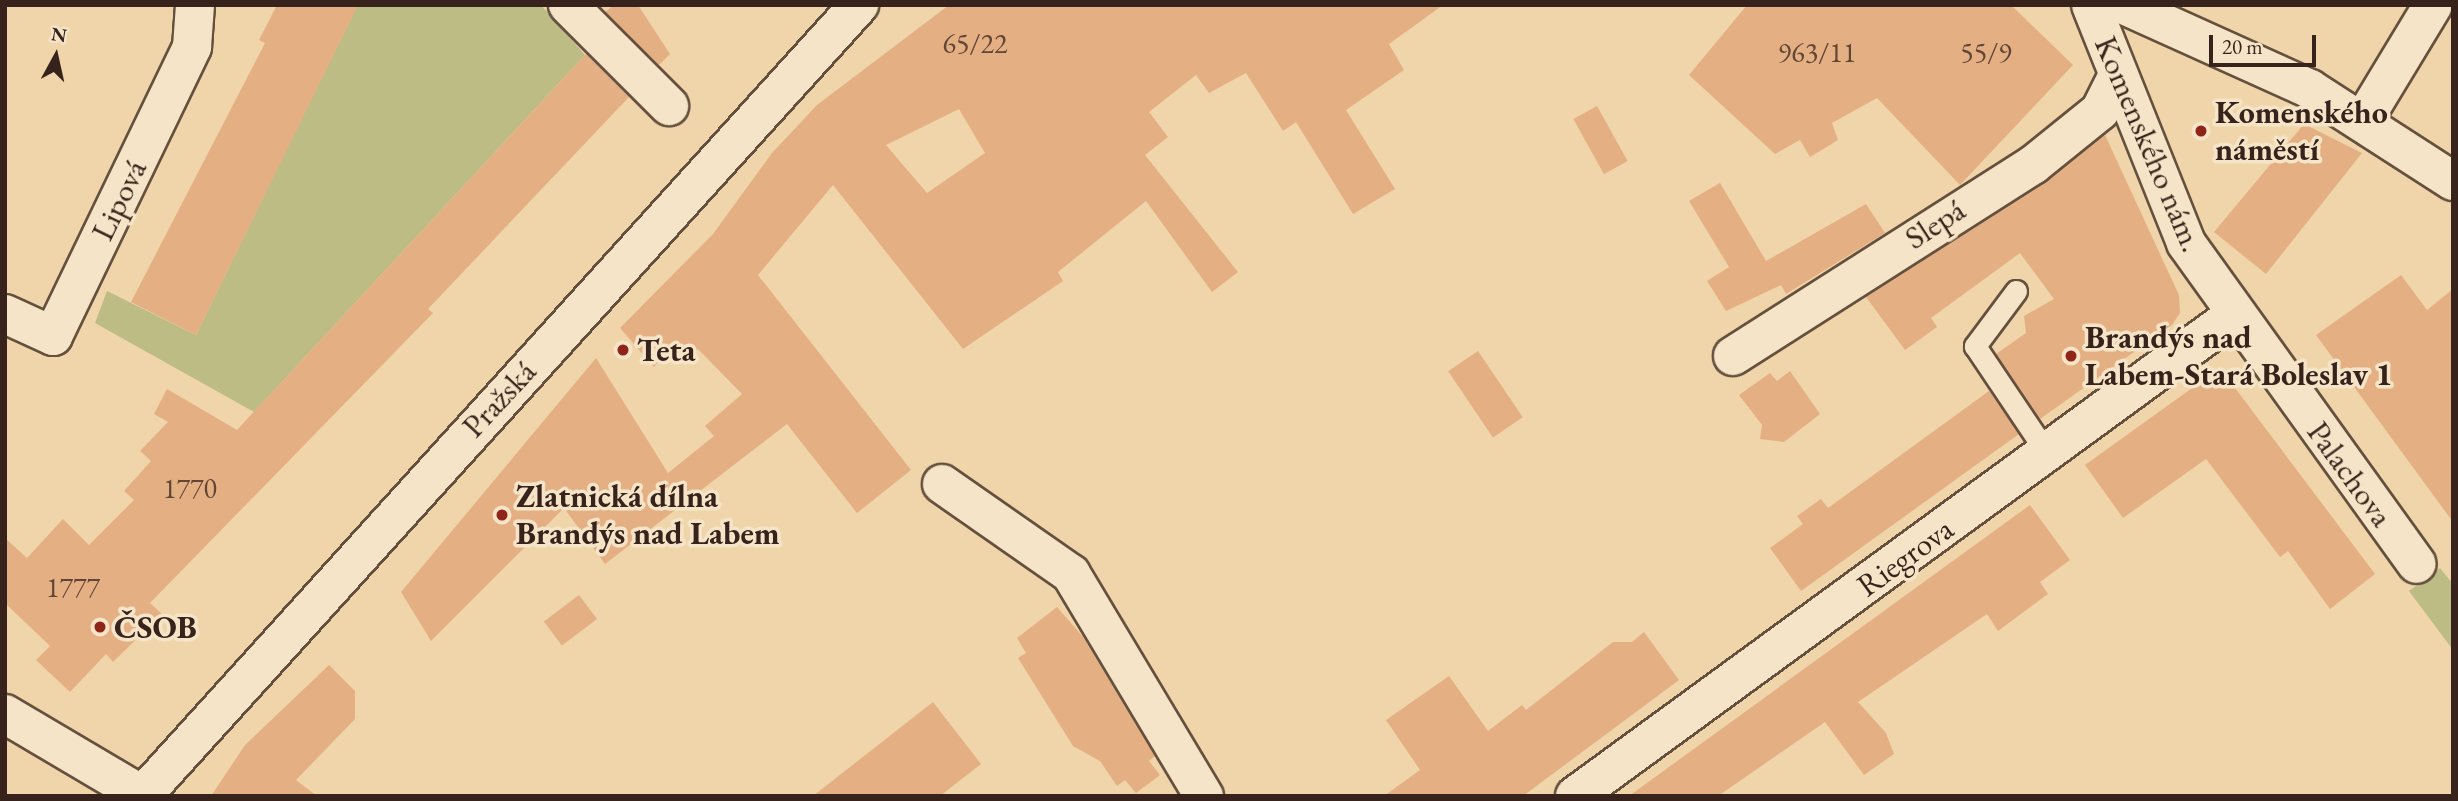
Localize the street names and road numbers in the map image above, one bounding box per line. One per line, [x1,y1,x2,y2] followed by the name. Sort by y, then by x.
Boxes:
[2086,30,2212,258] street label: Komenského nám.
[83,153,155,247] street label: Lipová
[1898,191,1972,257] street label: Slepá
[454,353,544,445] street label: Pražská
[2299,414,2401,534] street label: Palachova
[1849,509,1961,605] street label: Riegrova

